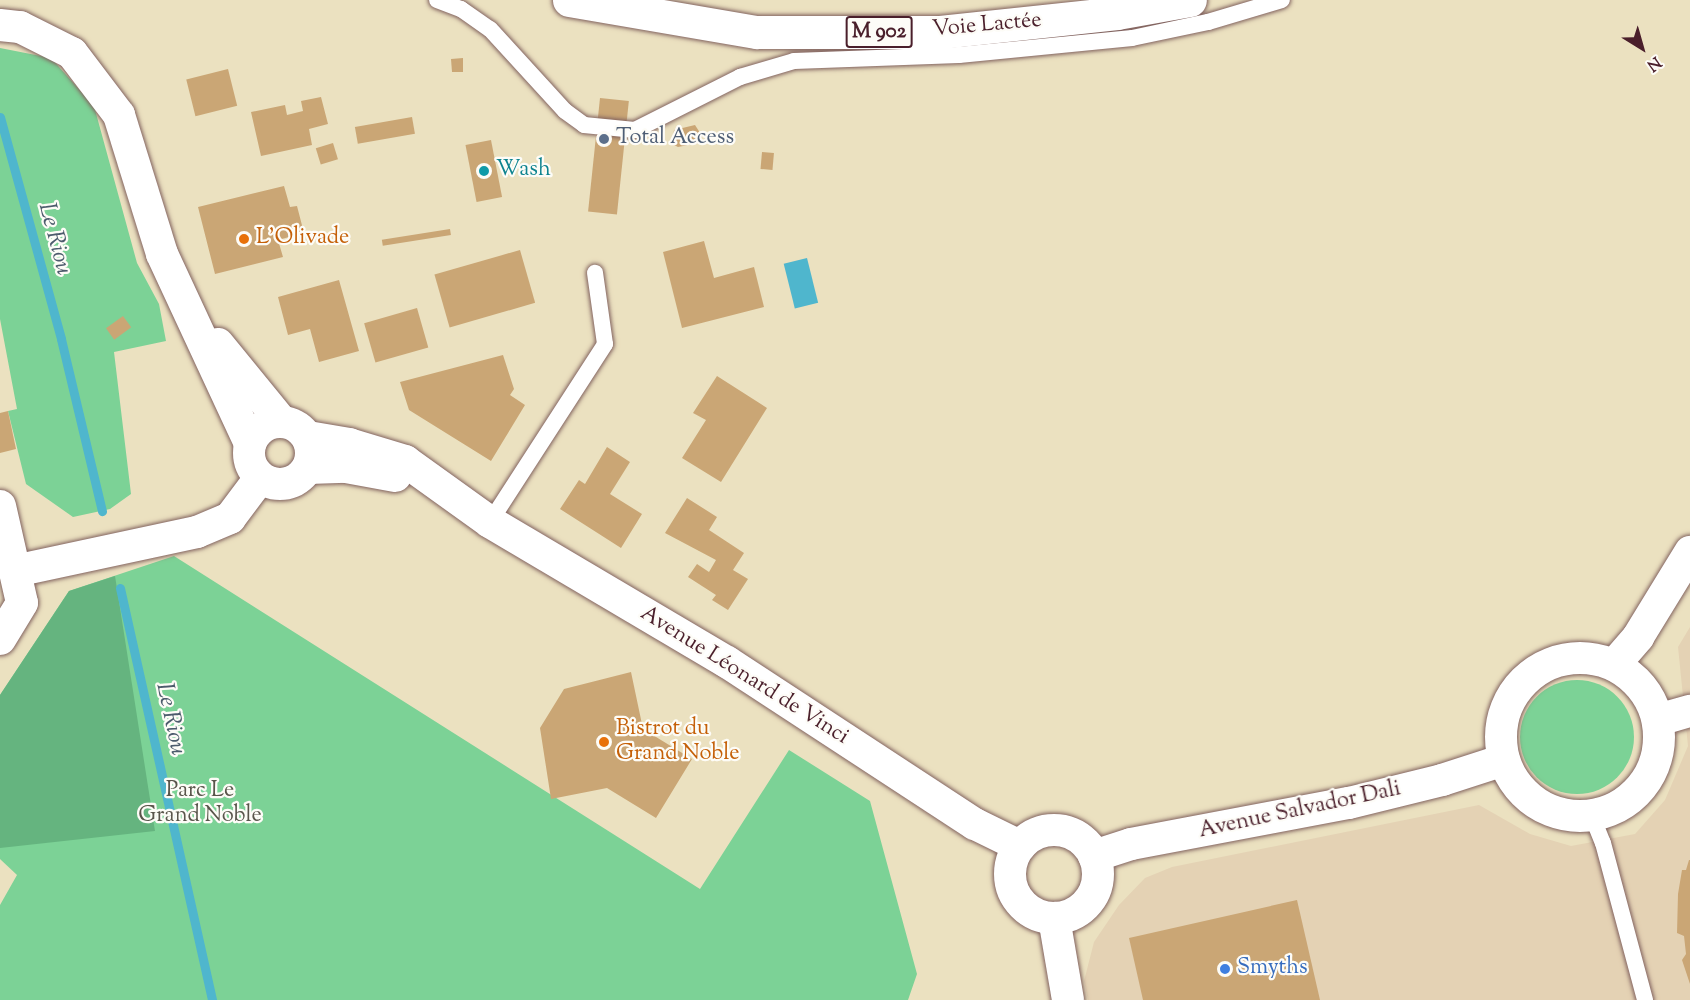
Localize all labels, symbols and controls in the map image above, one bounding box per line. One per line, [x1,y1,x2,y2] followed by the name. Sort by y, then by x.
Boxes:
[931,8,1043,44] street label: Voie Lactée
[844,14,914,50] road number: M 902
[1612,18,1672,78] north arrow
[1641,50,1665,76] text: N
[616,126,734,152] place label: Total Access
[597,132,611,146] marker: Total Access
[496,158,551,184] place label: Wash
[477,164,491,178] marker: Wash
[31,200,77,278] water label: Le Riou
[256,226,349,252] place label: L'Olivade
[237,232,251,246] marker: L'Olivade
[635,601,853,751] street label: Avenue Léonard de Vinci
[148,680,192,758] water label: Le Riou
[616,716,739,768] place label: Bistrot du Grand Noble
[597,735,611,749] marker: Bistrot du Grand Noble
[1197,777,1403,845] street label: Avenue Salvador Dali
[138,778,262,830] park label: Parc Le Grand Noble
[1237,956,1308,982] place label: Smyths
[1218,962,1232,976] marker: Smyths

